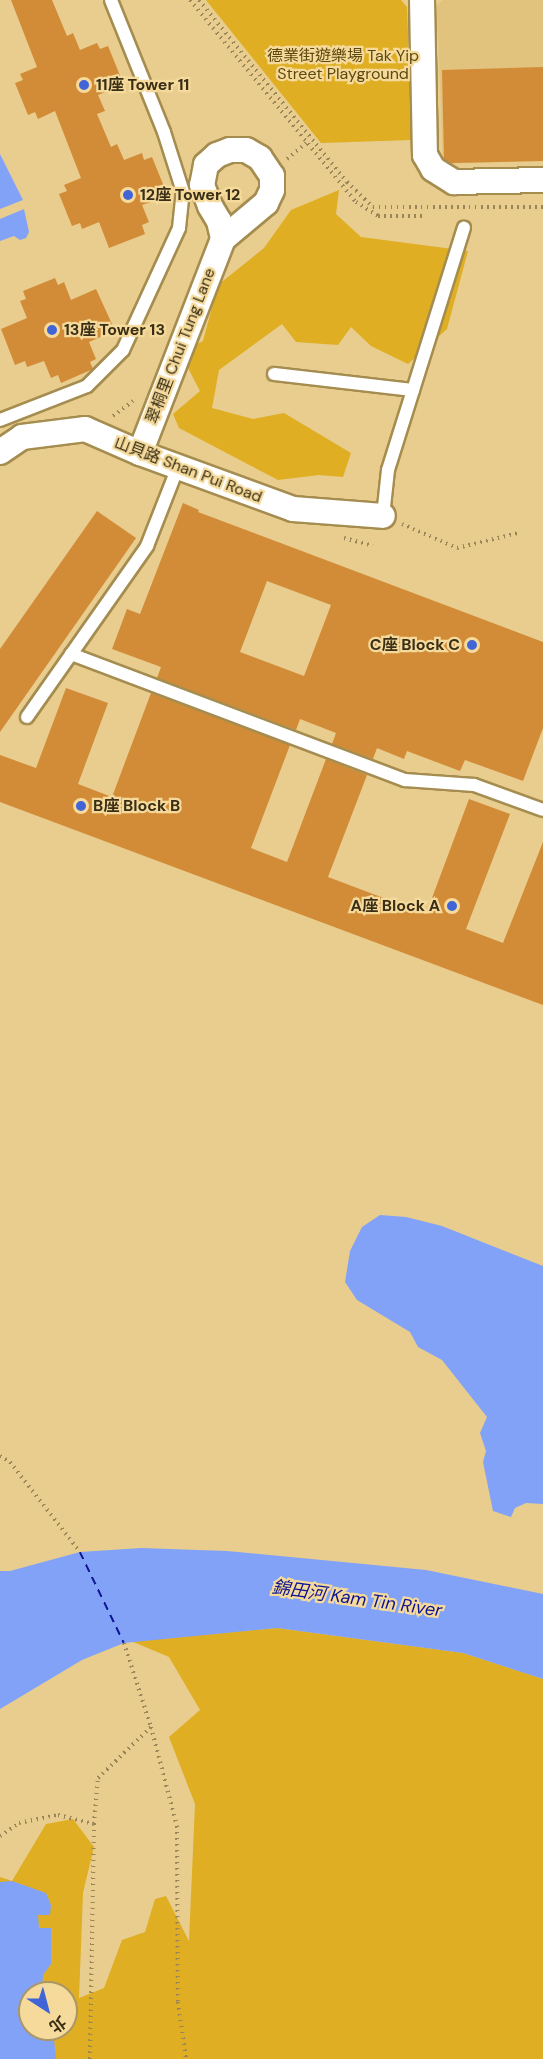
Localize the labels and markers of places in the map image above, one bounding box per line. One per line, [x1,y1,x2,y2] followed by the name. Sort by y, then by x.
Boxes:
[96,75,189,95] place label: 11座 Tower 11
[77,78,91,92] marker: 11座 Tower 11
[140,185,240,205] place label: 12座 Tower 12
[121,188,135,202] marker: 12座 Tower 12
[64,320,165,340] place label: 13座 Tower 13
[45,323,59,337] marker: 13座 Tower 13
[370,635,460,655] place label: C座 Block C
[465,638,479,652] marker: C座 Block C
[93,796,180,816] place label: B座 Block B
[74,799,88,813] marker: B座 Block B
[351,896,440,916] place label: A座 Block A
[445,899,459,913] marker: A座 Block A

